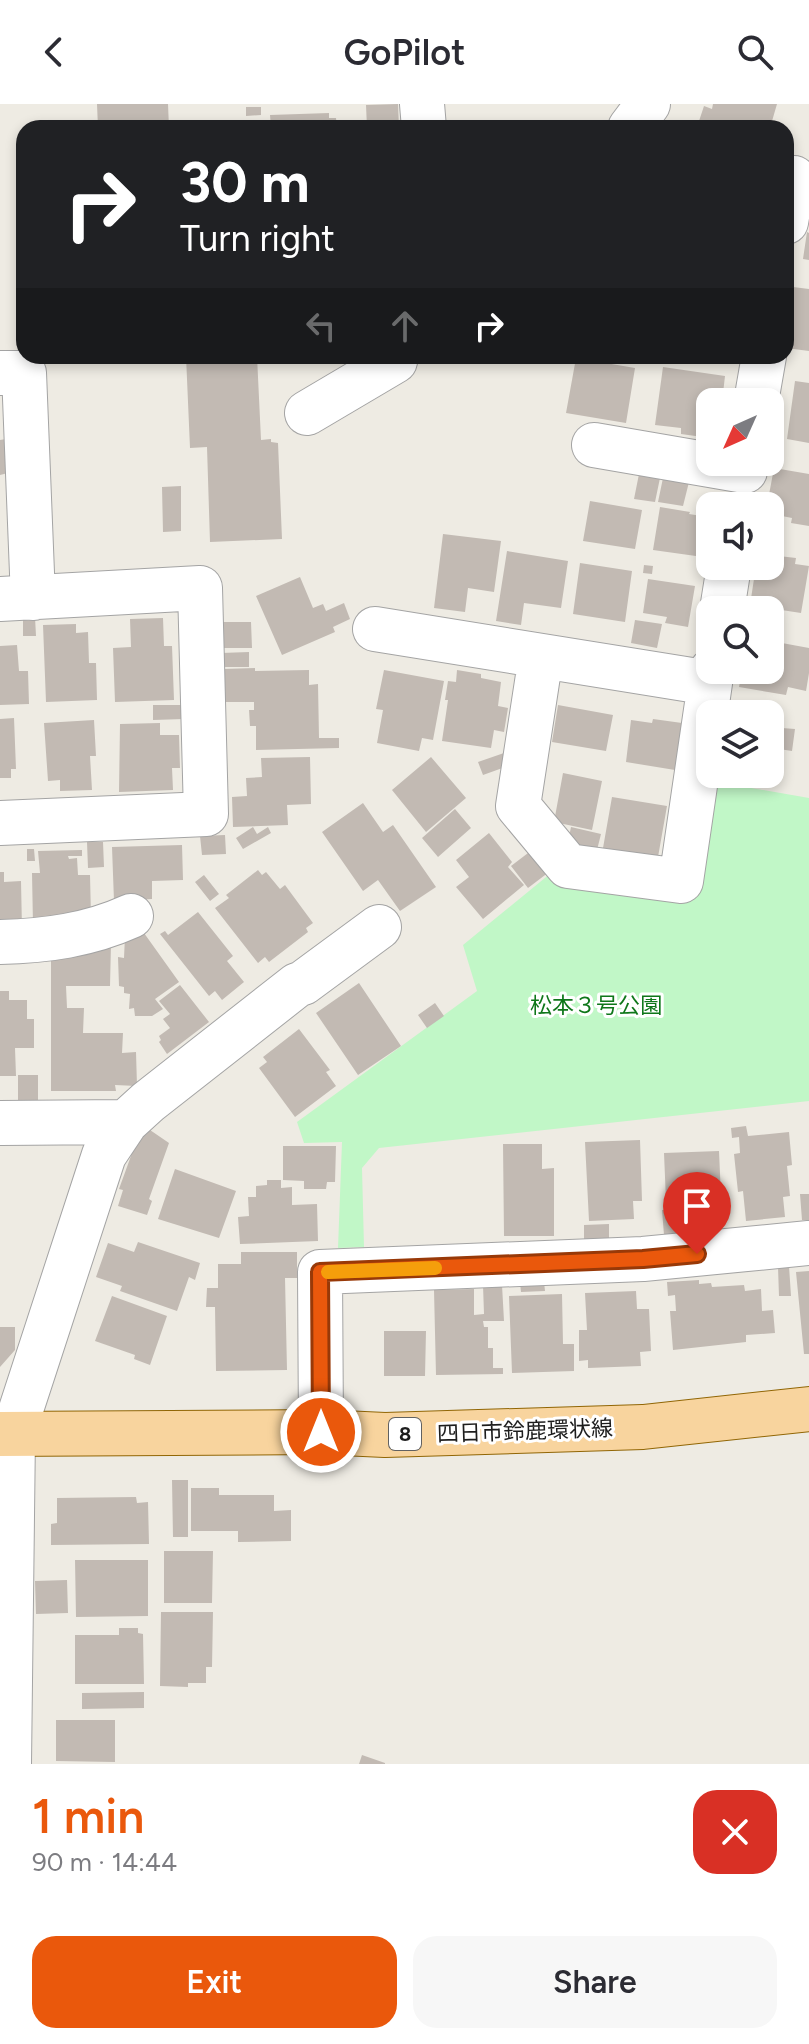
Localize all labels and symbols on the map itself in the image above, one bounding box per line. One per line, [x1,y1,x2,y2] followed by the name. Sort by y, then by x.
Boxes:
[696,388,784,476] north arrow
[530,992,662,1019] park label: 松本３号公園
[663,1172,731,1254] pin
[279,1390,363,1474] position arrow
[437,1414,613,1448] street label: 四日市鈴鹿環状線
[389,1418,421,1450] road number: 8

